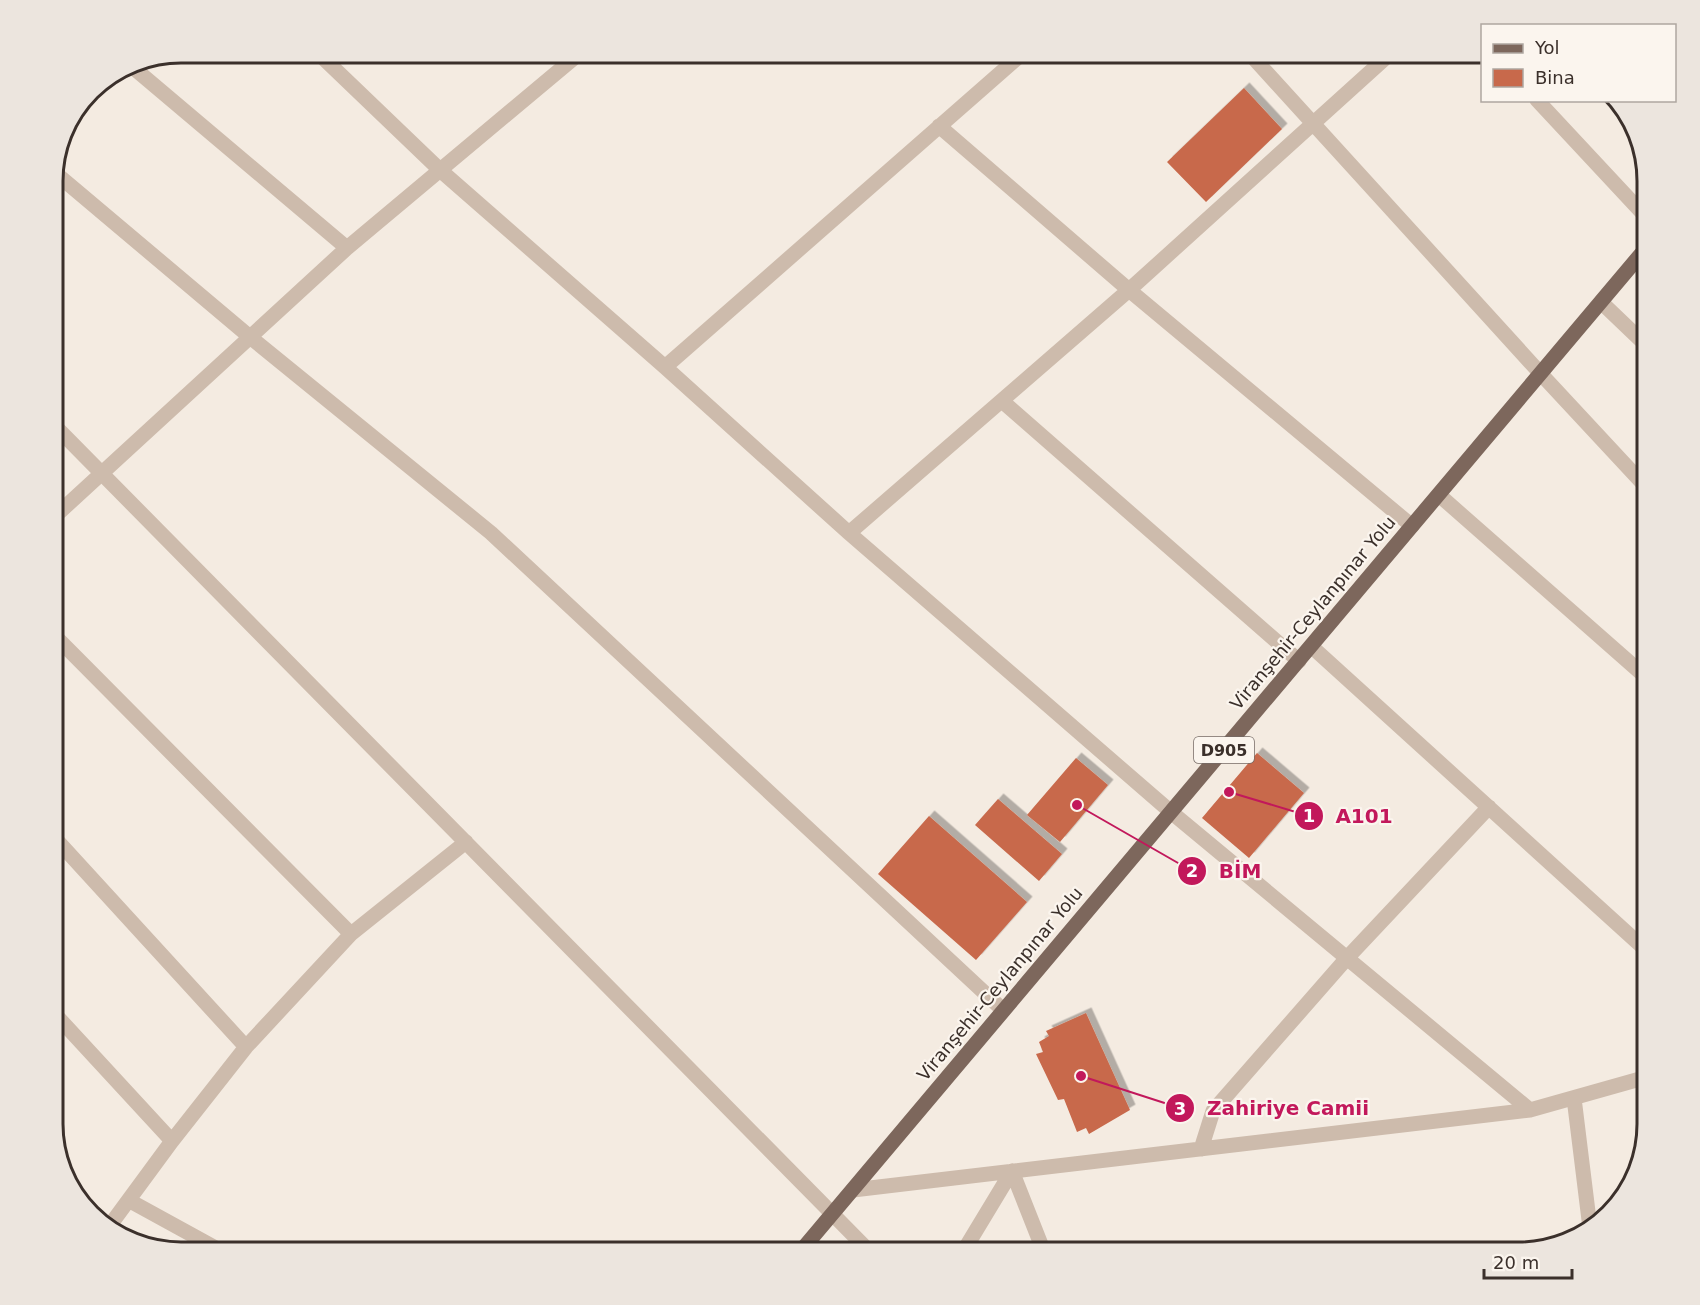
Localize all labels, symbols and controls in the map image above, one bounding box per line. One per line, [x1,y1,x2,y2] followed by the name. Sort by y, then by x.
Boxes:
[1481,24,1676,102] legend
[1534,37,1560,58] text: Yol
[1535,67,1575,88] text: Bina
[1225,512,1400,714] street label: Viranşehir-Ceylanpınar Yolu
[1194,737,1254,763] road number: D905
[1294,797,1405,835] callout: A101
[1335,804,1393,828] text: A101
[1303,805,1315,826] text: 1
[1177,852,1273,890] callout: BİM
[1219,859,1261,883] text: BİM
[1186,860,1198,881] text: 2
[912,883,1087,1085] street label: Viranşehir-Ceylanpınar Yolu
[1165,1089,1381,1127] callout: Zahiriye Camii
[1207,1096,1369,1120] text: Zahiriye Camii
[1174,1098,1186,1119] text: 3
[1484,1242,1572,1280] scale bar
[1493,1252,1539,1273] text: 20 m

